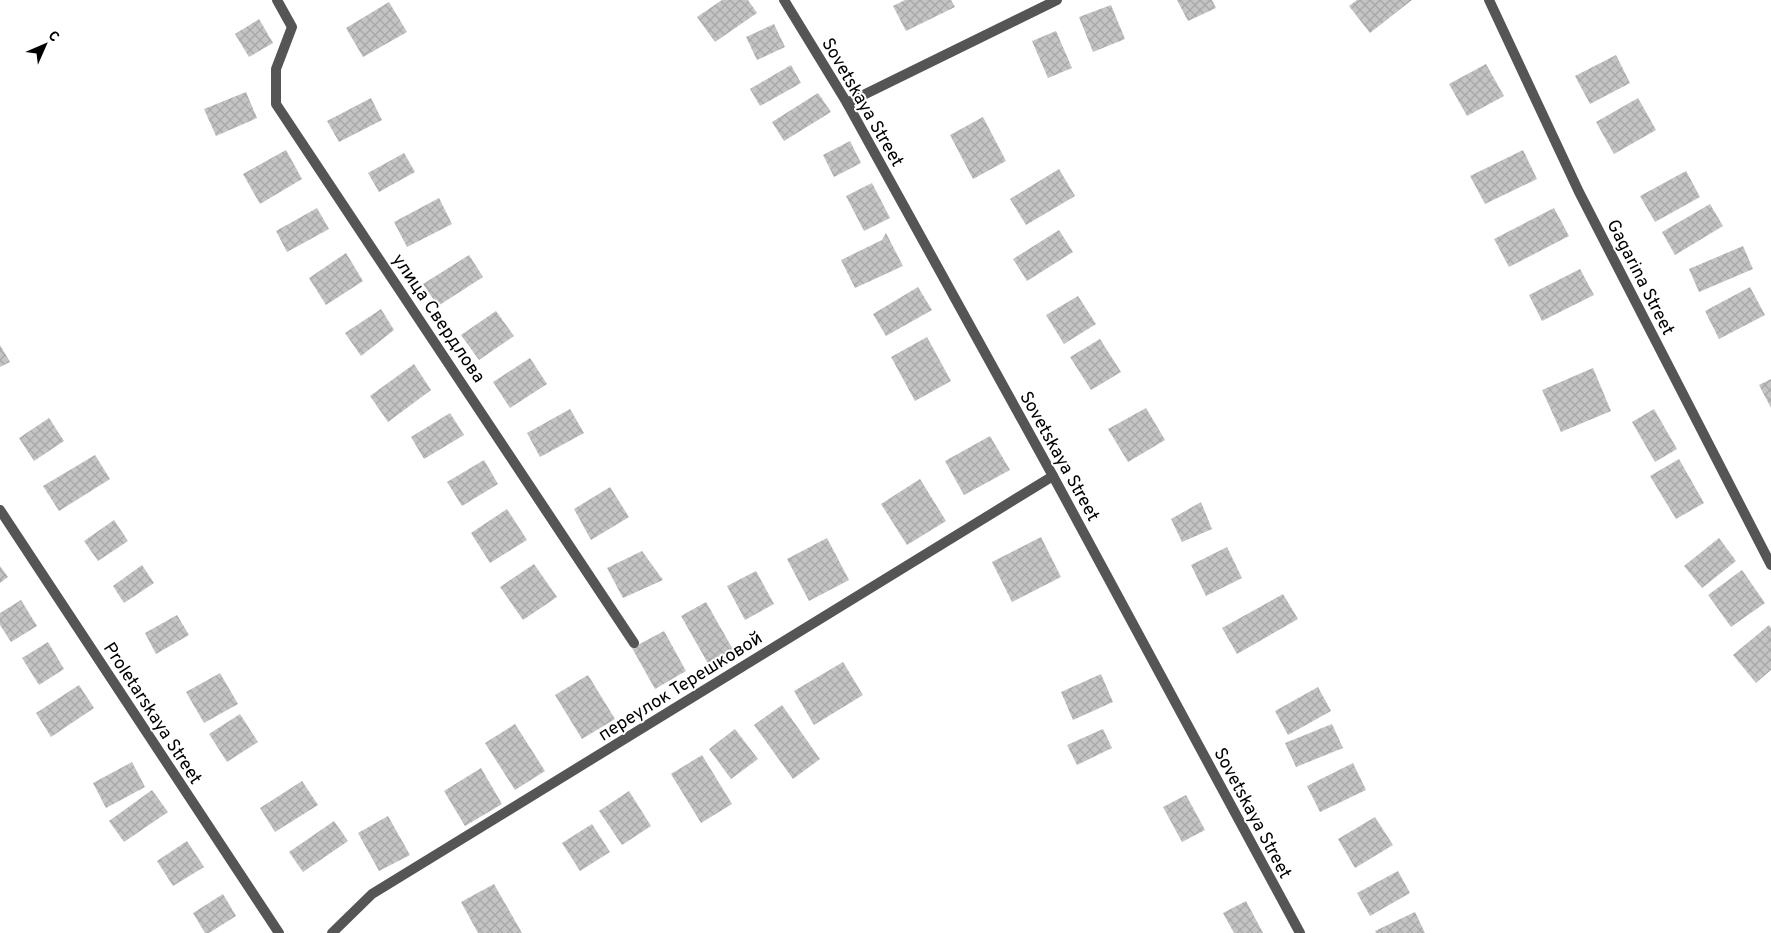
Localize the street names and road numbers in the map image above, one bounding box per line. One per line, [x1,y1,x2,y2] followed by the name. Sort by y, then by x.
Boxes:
[815,34,908,171] street label: Sovetskaya Street
[1601,216,1679,340] street label: Gagarina Street
[386,250,489,388] street label: улица Свердлова
[1013,388,1104,526] street label: Sovetskaya Street
[594,627,767,747] street label: переулок Терешковой
[97,638,206,789] street label: Proletarskaya Street
[1207,744,1296,883] street label: Sovetskaya Street

